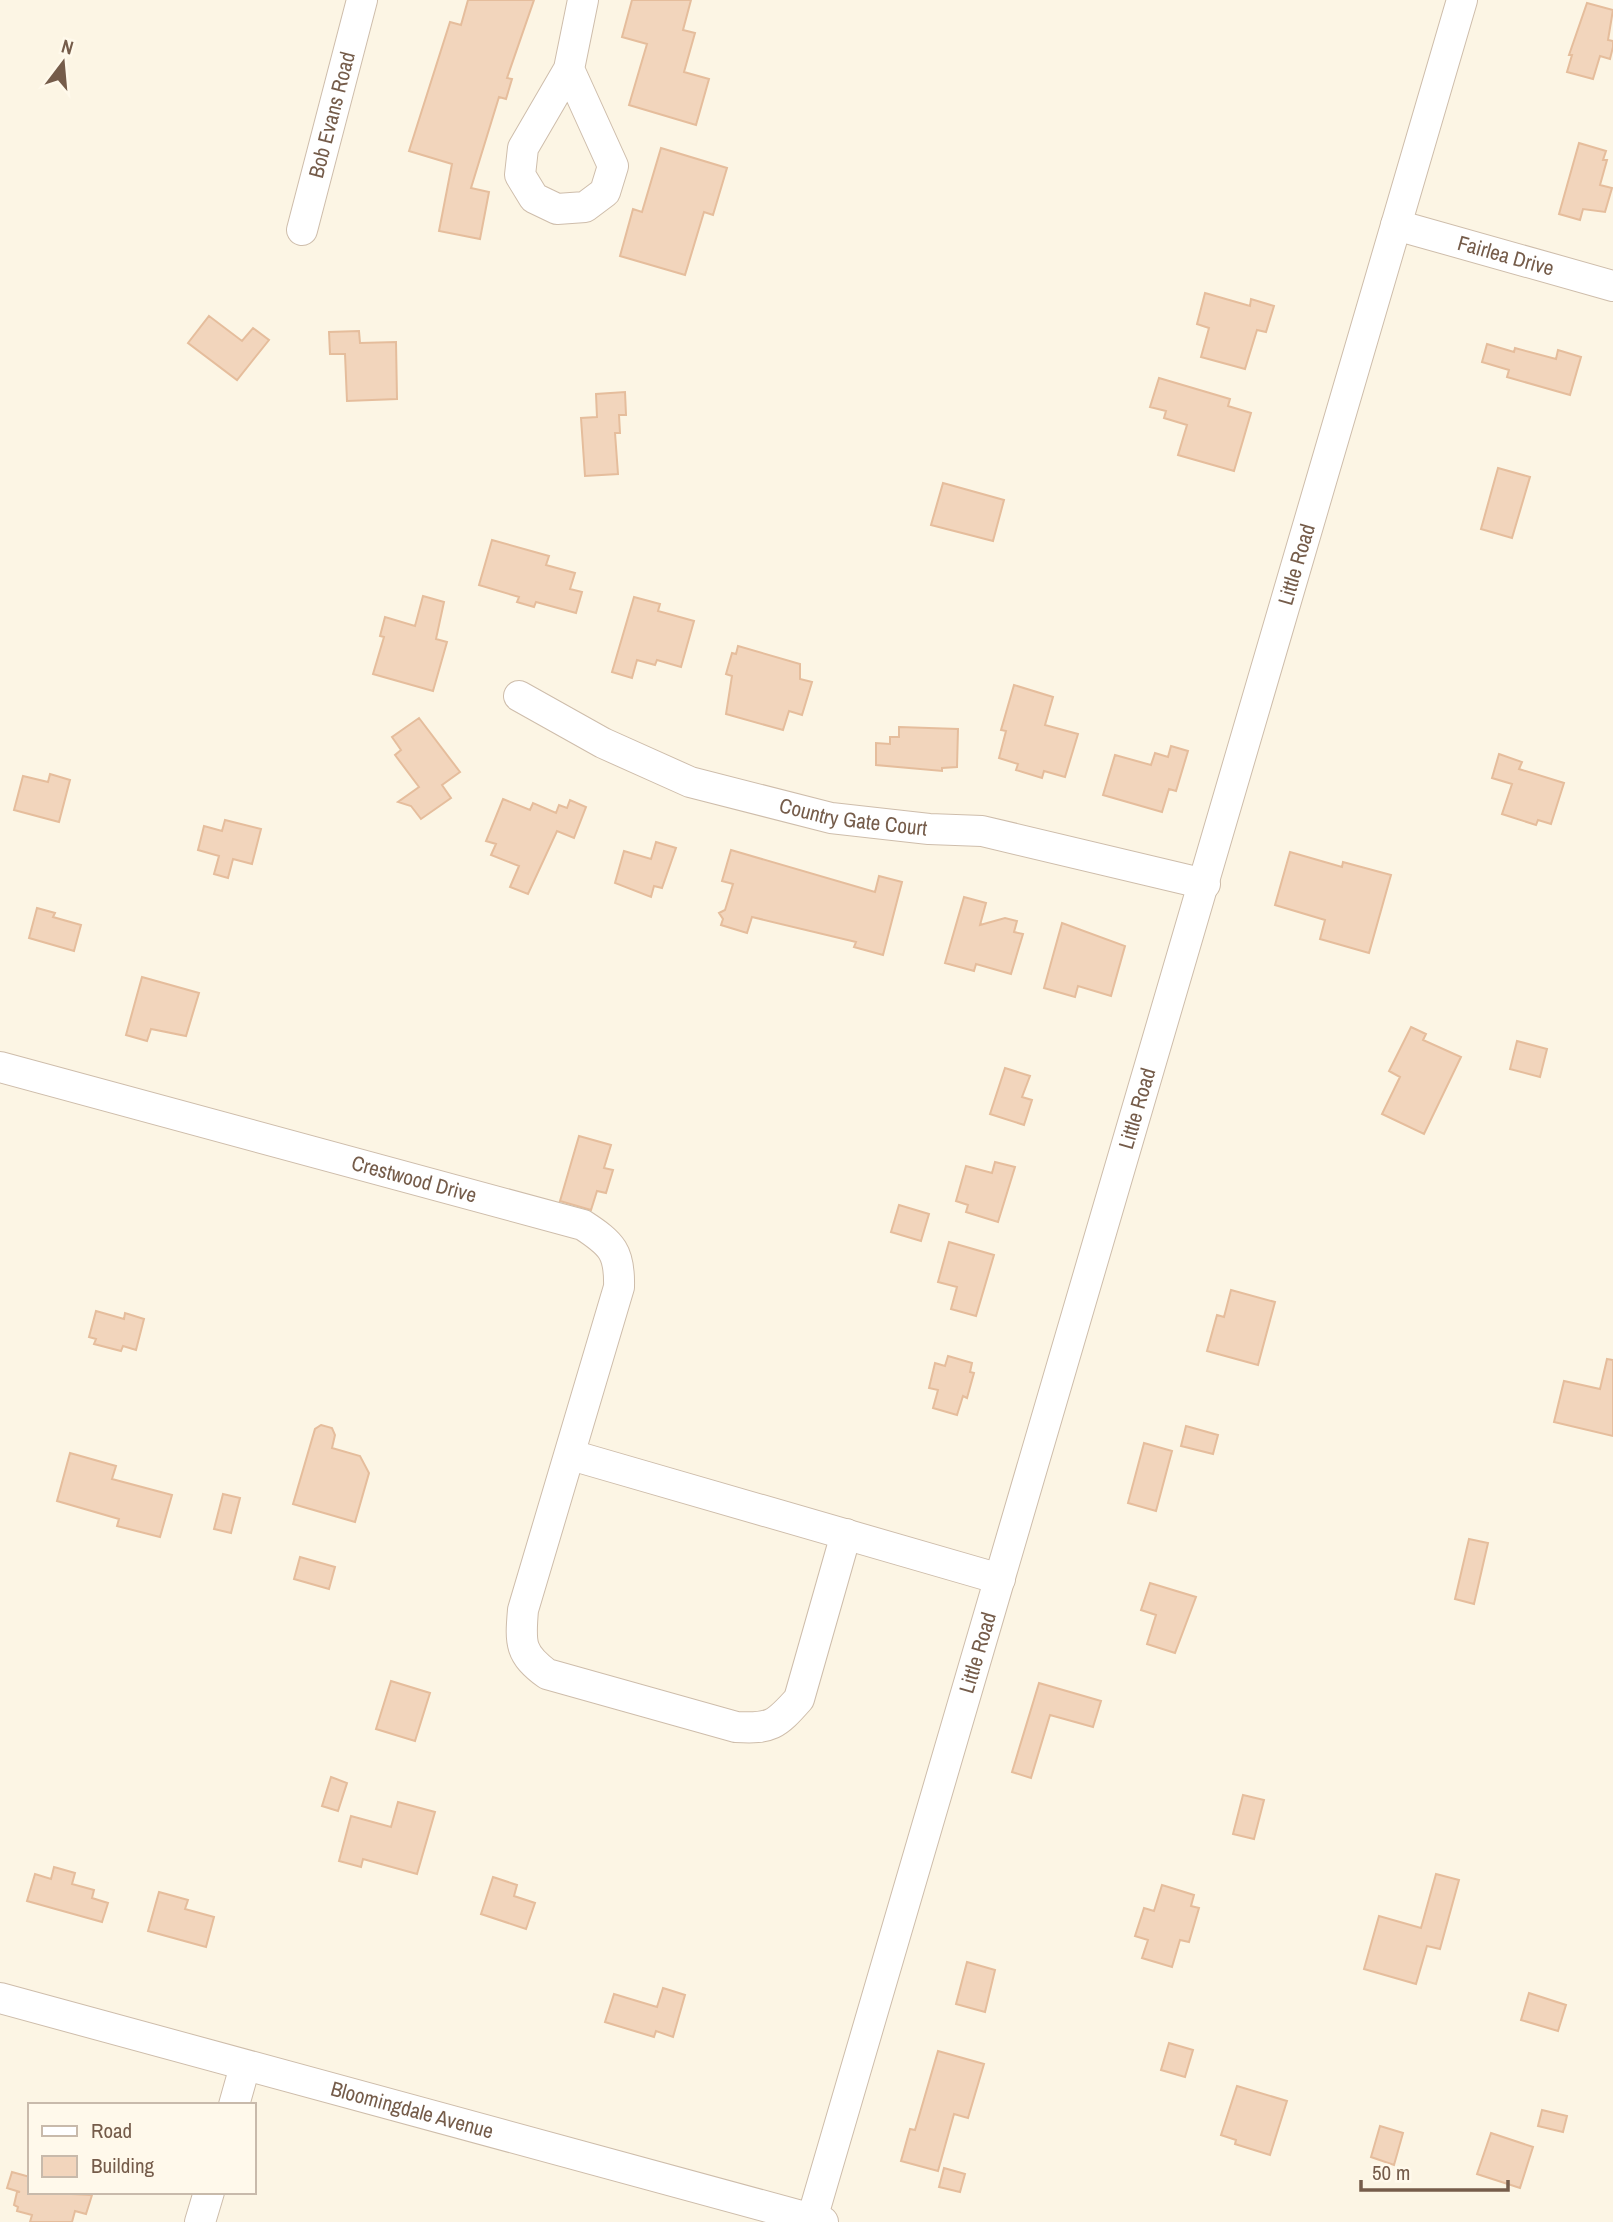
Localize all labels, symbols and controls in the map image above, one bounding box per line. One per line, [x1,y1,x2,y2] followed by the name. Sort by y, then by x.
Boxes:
[28,28,98,98] north arrow
[59,33,77,61] text: N
[301,48,362,181] street label: Bob Evans Road
[1454,228,1557,283] street label: Fairlea Drive
[1271,520,1322,608] street label: Little Road
[776,790,929,843] street label: Country Gate Court
[1111,1064,1162,1153] street label: Little Road
[348,1148,480,1210] street label: Crestwood Drive
[952,1609,1003,1697] street label: Little Road
[328,2074,497,2146] street label: Bloomingdale Avenue
[28,2103,256,2194] legend
[91,2116,132,2145] text: Road
[1361,2148,1508,2192] scale bar
[91,2151,155,2180] text: Building
[1372,2158,1410,2187] text: 50 m

